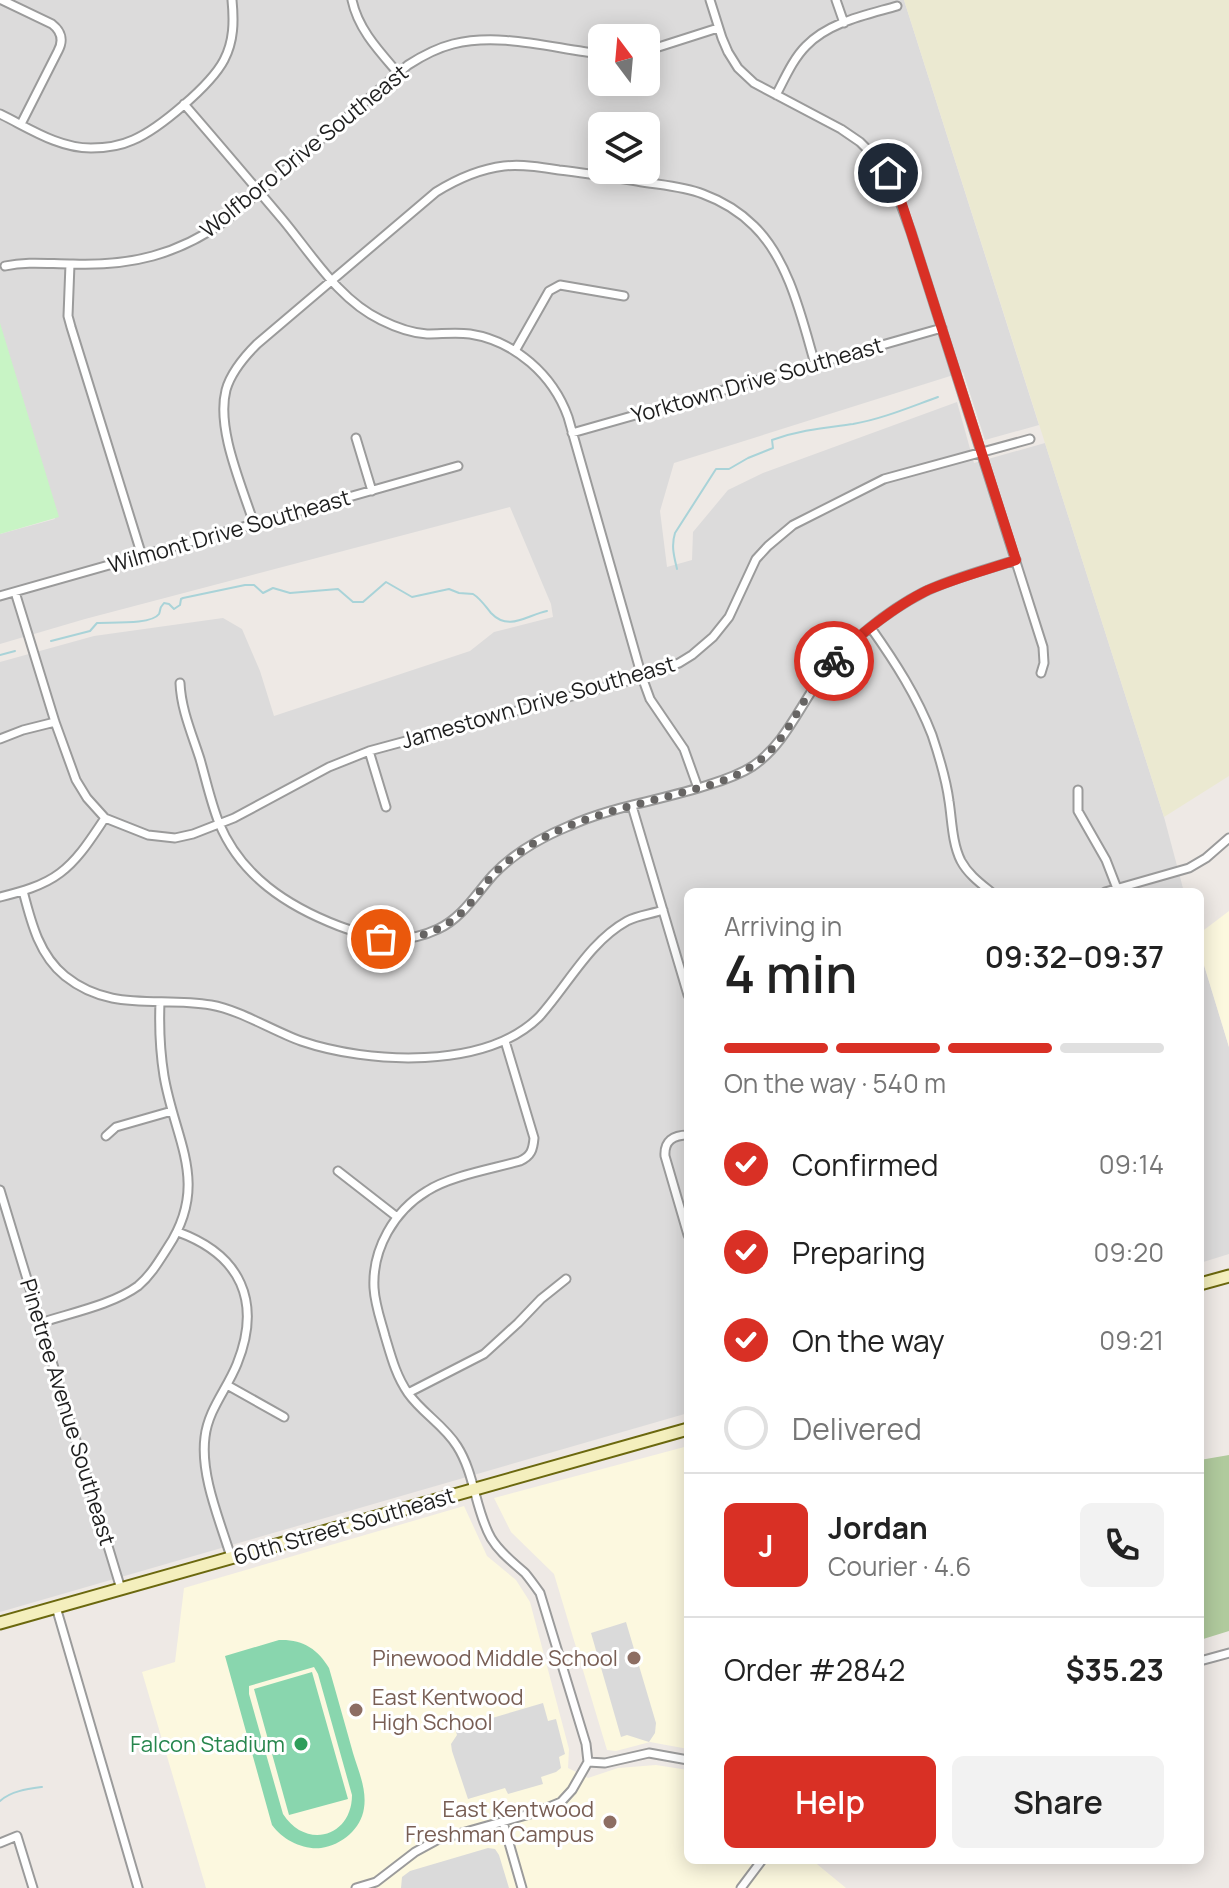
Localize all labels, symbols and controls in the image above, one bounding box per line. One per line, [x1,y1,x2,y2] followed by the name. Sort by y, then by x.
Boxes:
[588,24,660,96] north arrow
[588,24,660,184] map controls
[194,58,414,244] street label: Wolfboro Drive Southeast
[588,112,660,184] button: layers
[854,139,922,207] pin
[866,151,910,195] icon: home
[628,330,886,430] street label: Yorktown Drive Southeast
[104,482,354,580] street label: Wilmont Drive Southeast
[794,621,874,701] courier
[812,639,856,683] icon: bike
[398,648,678,755] street label: Jamestown Drive Southeast
[347,905,415,973] pin
[724,908,842,944] text: Arriving in
[359,917,403,961] icon: bag
[985,936,1164,977] text: 09:32–09:37
[724,938,857,1009] text: 4 min
[724,1065,946,1101] text: On the way · 540 m
[724,1142,768,1186] icon: check
[792,1144,939,1185] text: Confirmed
[1099,1146,1164,1182] text: 09:14
[724,1230,768,1274] icon: check
[792,1232,926,1273] text: Preparing
[1094,1234,1164,1270] text: 09:20
[13,1275,123,1549] street label: Pinetree Avenue Southeast
[724,1318,768,1362] icon: check
[792,1320,945,1361] text: On the way
[1099,1322,1164,1358] text: 09:21
[792,1408,922,1449] text: Delivered
[230,1480,458,1572] street label: 60th Street Southeast
[1080,1503,1164,1587] button: phone
[828,1507,928,1548] text: Jordan
[758,1525,774,1566] text: J
[828,1548,971,1584] text: Courier · 4.6
[372,1643,618,1673] place label: Pinewood Middle School
[625,1649,643,1667] marker: Pinewood Middle School
[724,1649,905,1690] text: Order #2842
[1066,1649,1164,1690] text: $35.23
[372,1682,524,1737] place label: East Kentwood High School
[347,1701,365,1719] marker: East Kentwood High School
[130,1729,285,1759] place label: Falcon Stadium
[292,1735,310,1753] marker: Falcon Stadium
[724,1756,936,1848] button: Help
[952,1756,1164,1848] button: Share
[405,1794,594,1849] place label: East Kentwood Freshman Campus
[601,1813,619,1831] marker: East Kentwood Freshman Campus

